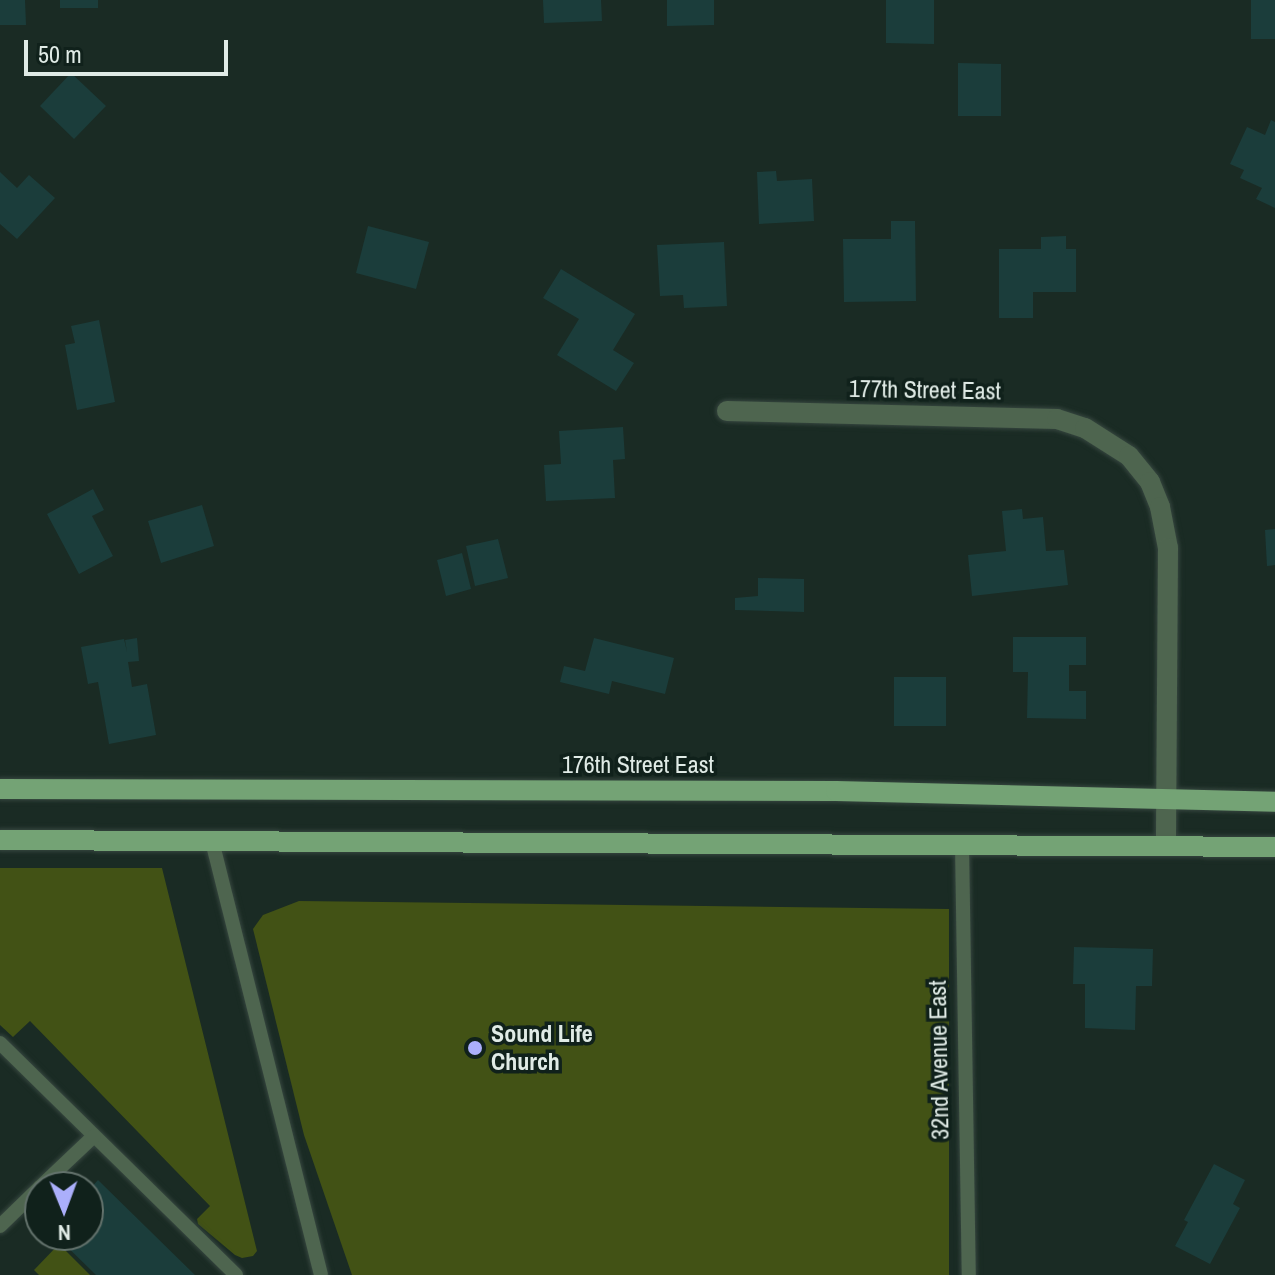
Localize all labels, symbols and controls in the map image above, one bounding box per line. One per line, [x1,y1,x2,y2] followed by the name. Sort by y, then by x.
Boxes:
[28,24,232,74] scale bar
[38,38,82,70] text: 50 m
[849,374,1001,406] street label: 177th Street East
[562,751,714,779] street label: 176th Street East
[923,980,955,1140] street label: 32nd Avenue East
[491,1020,593,1076] place label: Sound Life Church
[466,1039,484,1057] marker: Sound Life Church
[24,1171,104,1251] north arrow
[58,1218,71,1248] text: N

